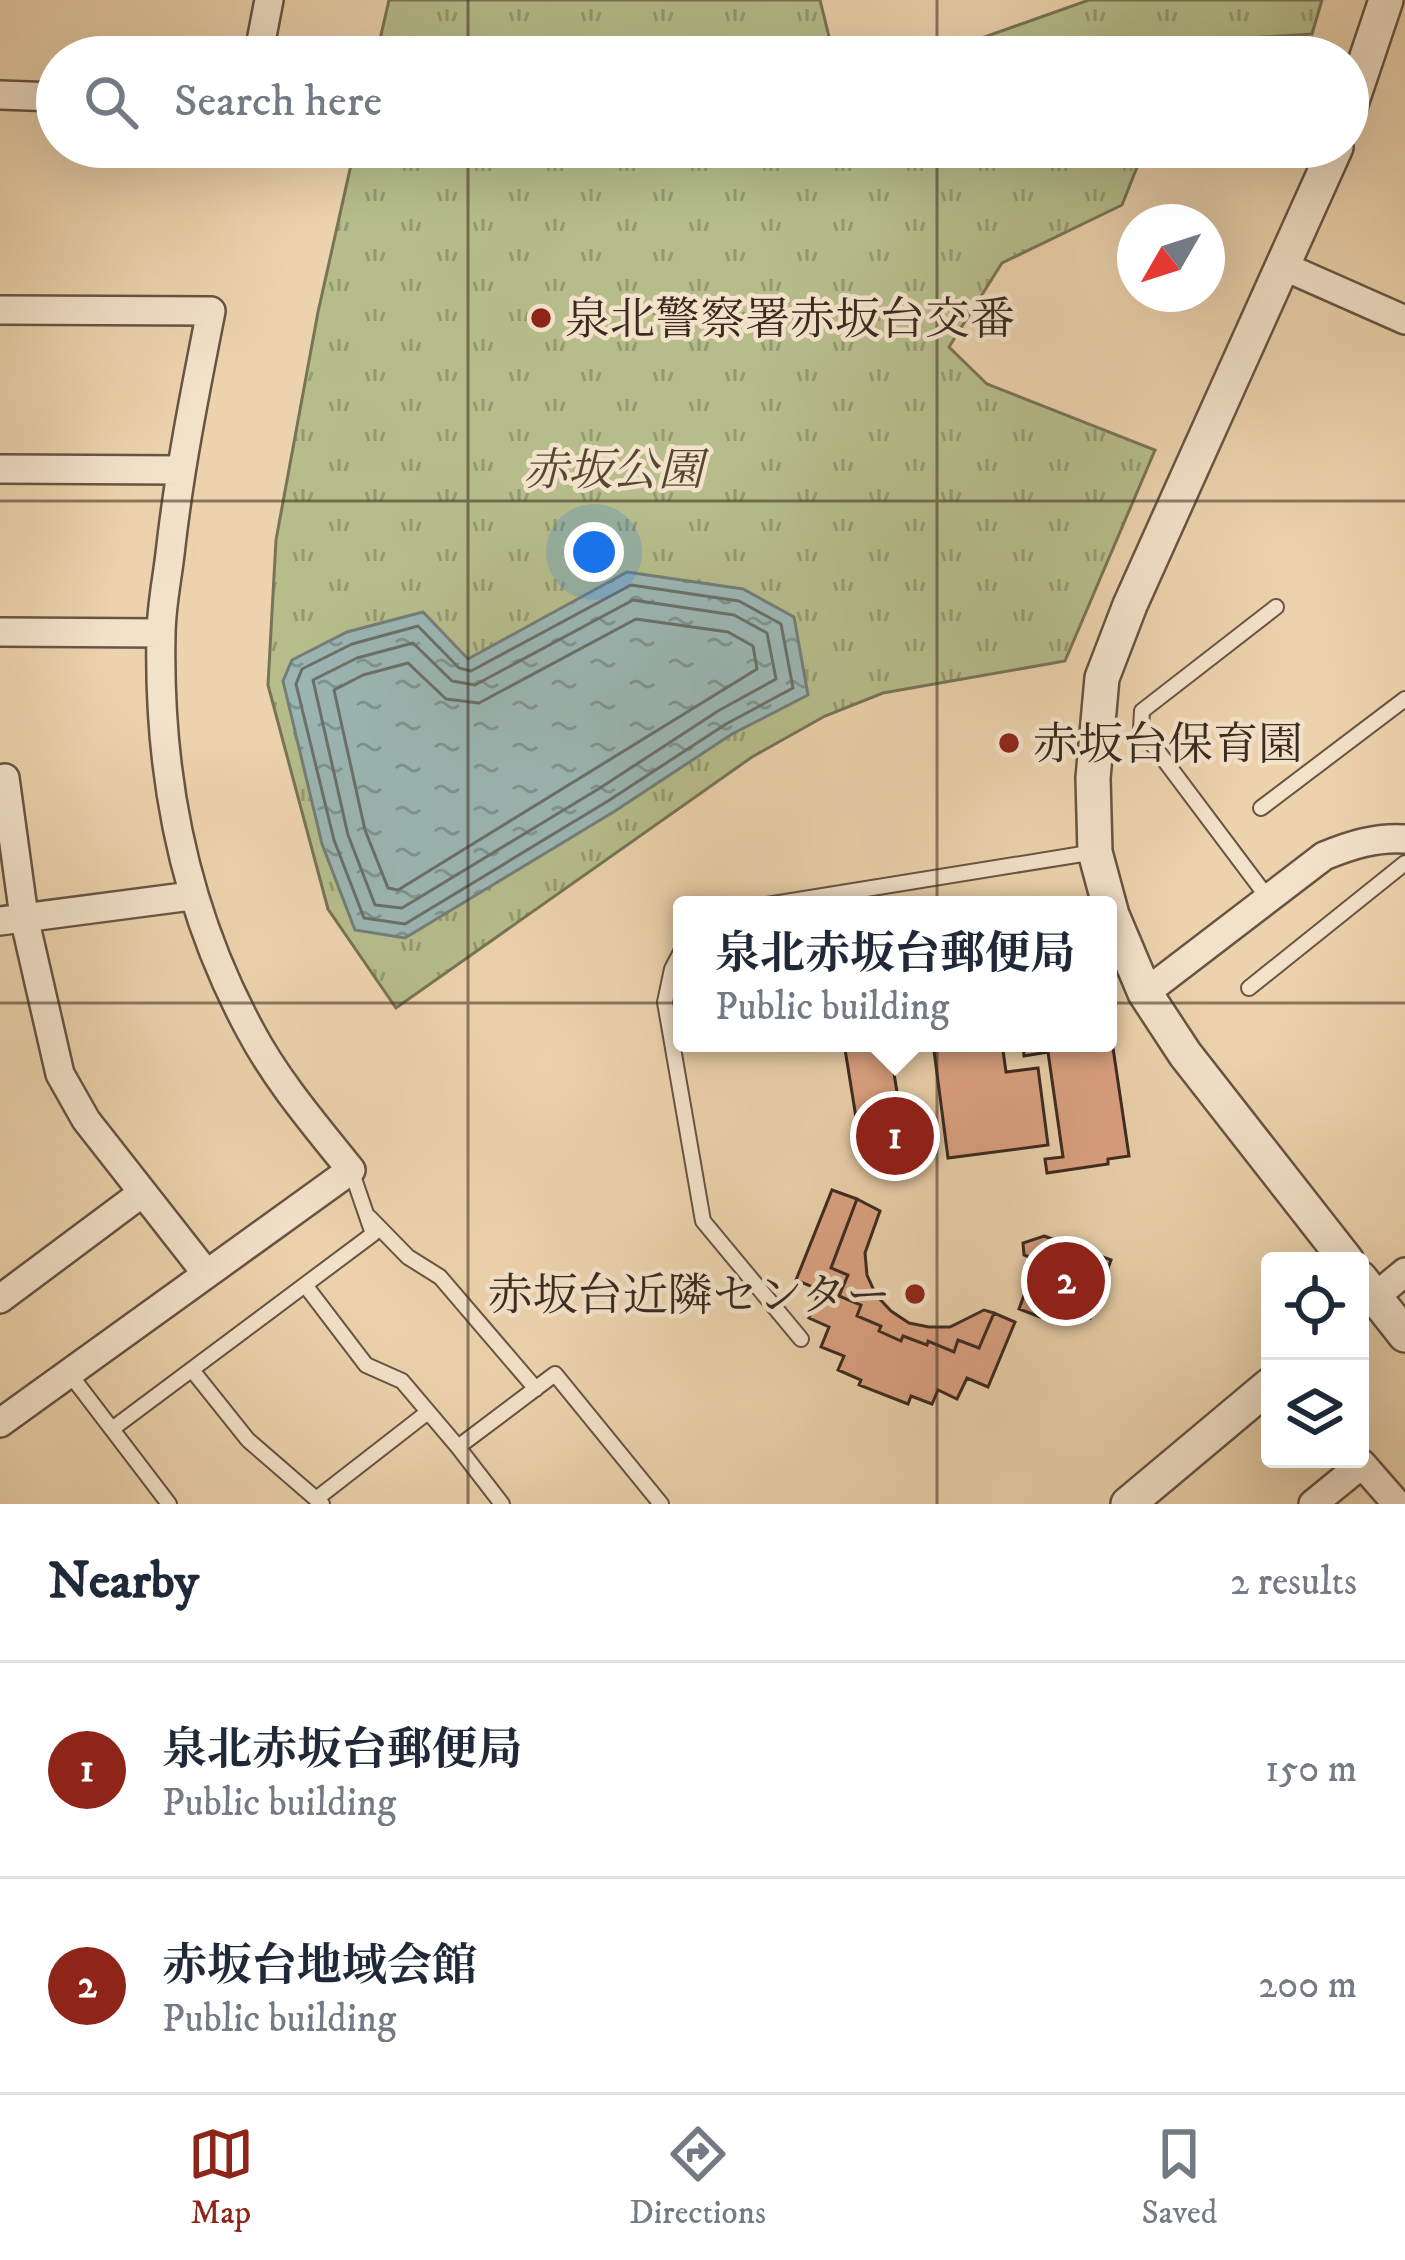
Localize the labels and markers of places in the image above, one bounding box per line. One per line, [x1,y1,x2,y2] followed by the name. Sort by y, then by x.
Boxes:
[565,293,1015,349] place label: 泉北警察署赤坂台交番
[528,305,554,331] marker: 泉北警察署赤坂台交番
[1033,718,1303,774] place label: 赤坂台保育園
[996,730,1022,756] marker: 赤坂台保育園
[856,1091,934,1181] pin: 1
[1027,1236,1105,1326] pin: 2
[488,1269,891,1325] place label: 赤坂台近隣センター
[902,1281,928,1307] marker: 赤坂台近隣センター

